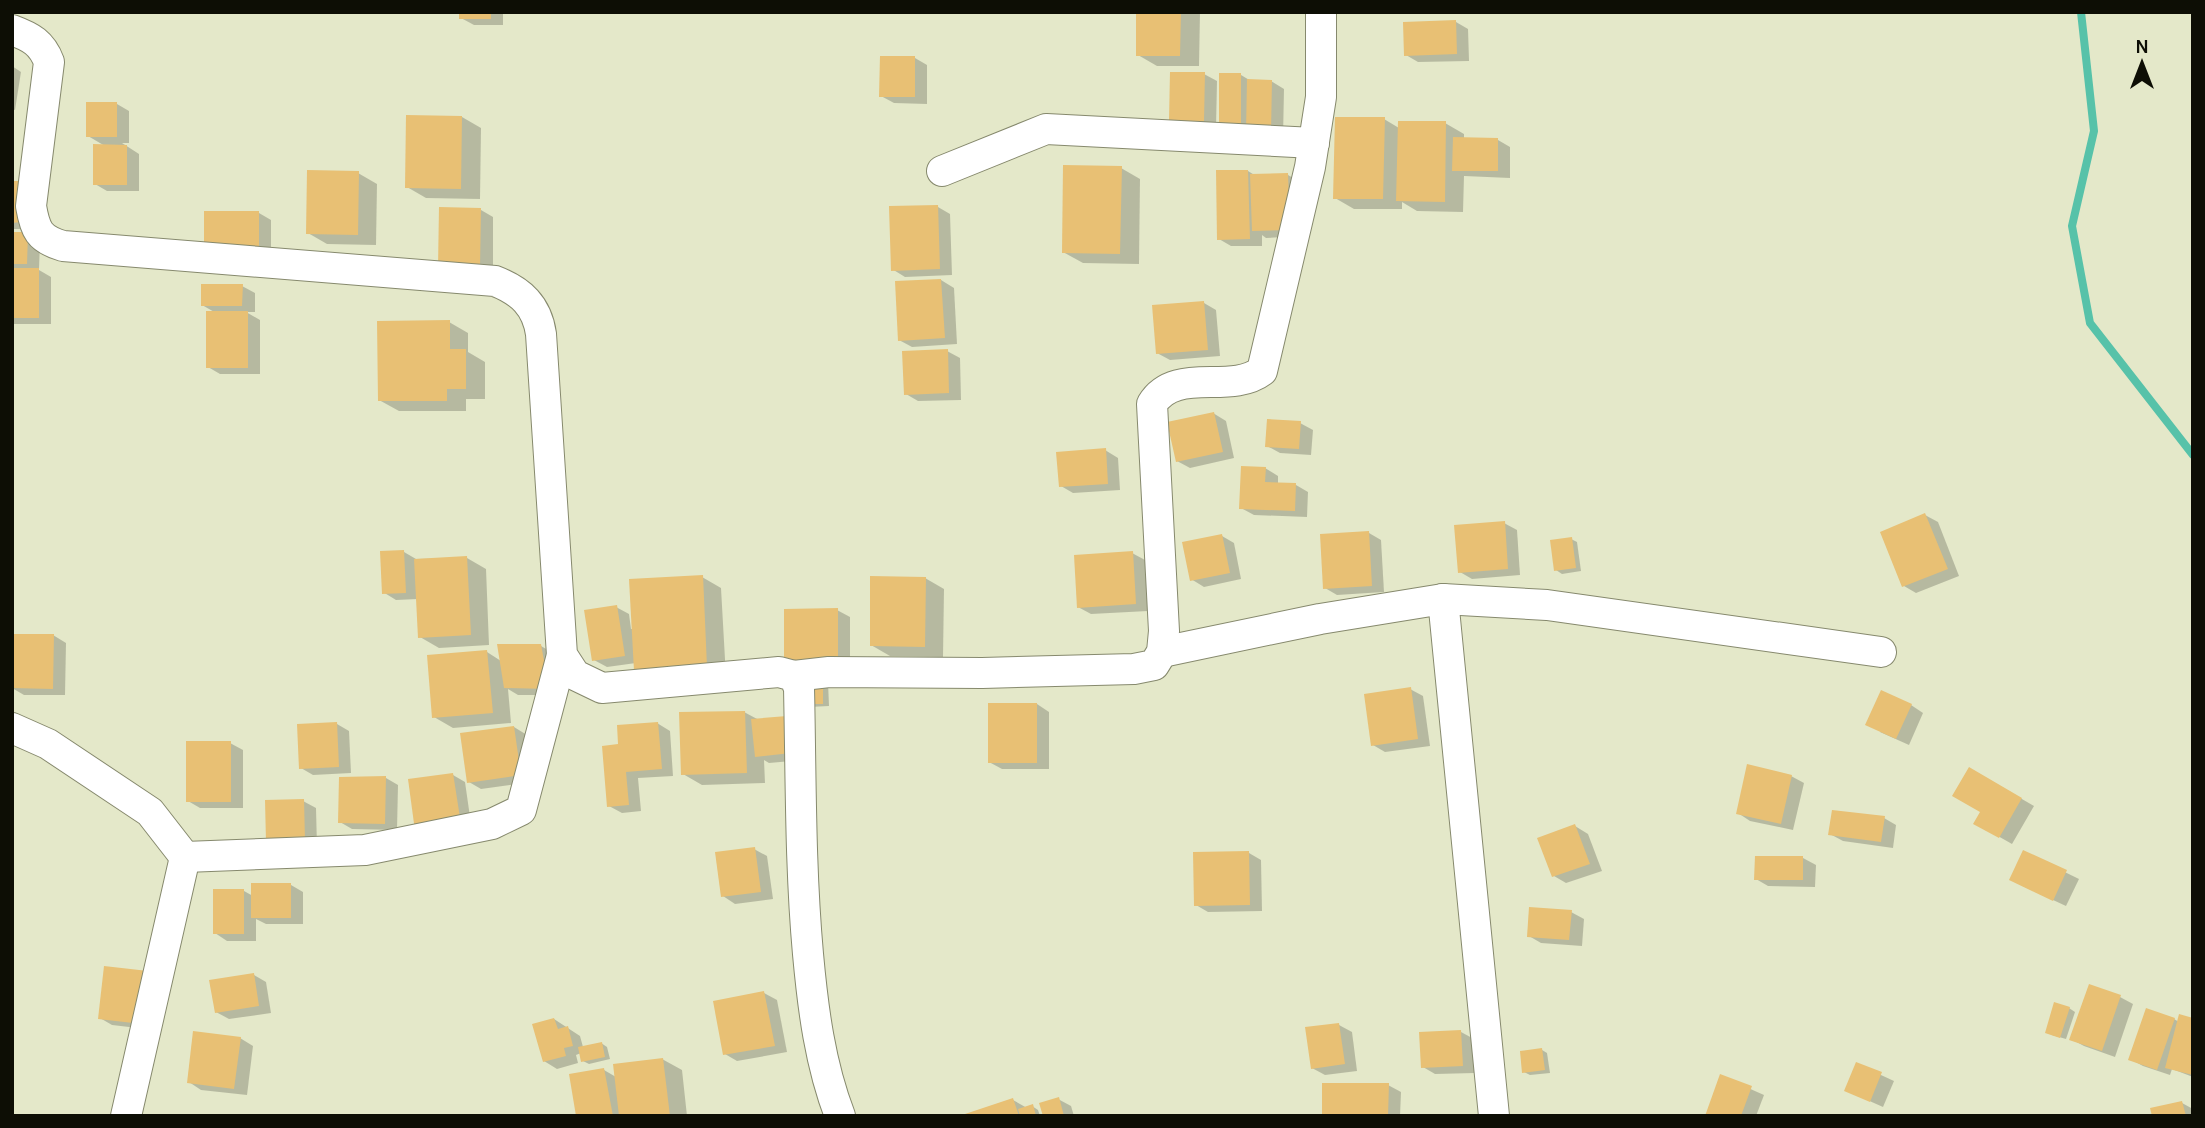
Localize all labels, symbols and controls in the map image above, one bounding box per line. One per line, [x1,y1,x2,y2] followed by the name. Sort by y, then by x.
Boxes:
[2107,28,2177,98] north arrow
[2135,36,2149,58] text: N

